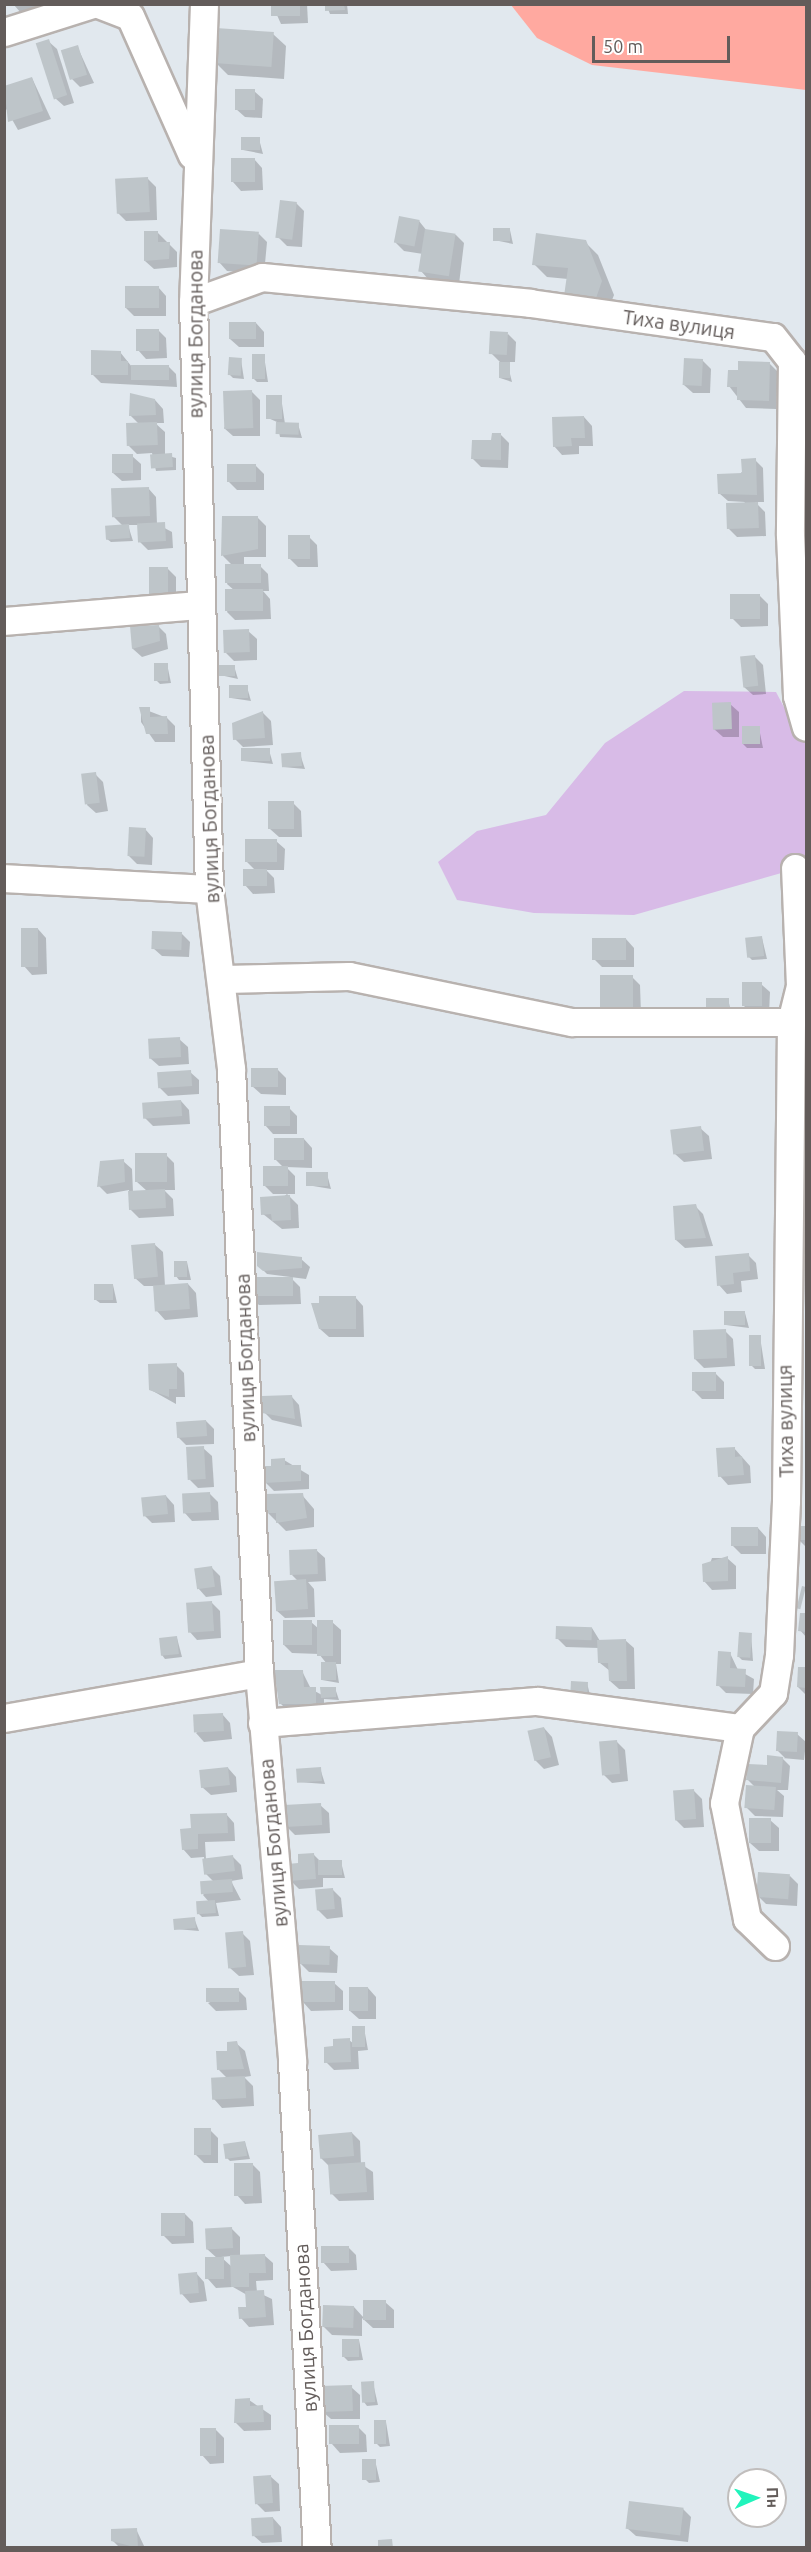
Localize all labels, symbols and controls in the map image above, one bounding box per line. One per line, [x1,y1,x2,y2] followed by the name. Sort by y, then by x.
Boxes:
[595,24,733,62] scale bar
[603,36,643,56] text: 50 m
[183,250,207,418] street label: вулиця Богданова
[621,304,737,344] street label: Тиха вулиця
[194,734,224,904] street label: вулиця Богданова
[230,1273,260,1443] street label: вулиця Богданова
[772,1364,798,1478] street label: Тиха вулиця
[254,1758,292,1928] street label: вулиця Богданова
[289,2243,321,2413] street label: вулиця Богданова
[727,2468,787,2528] north arrow
[764,2487,782,2508] text: Пн

